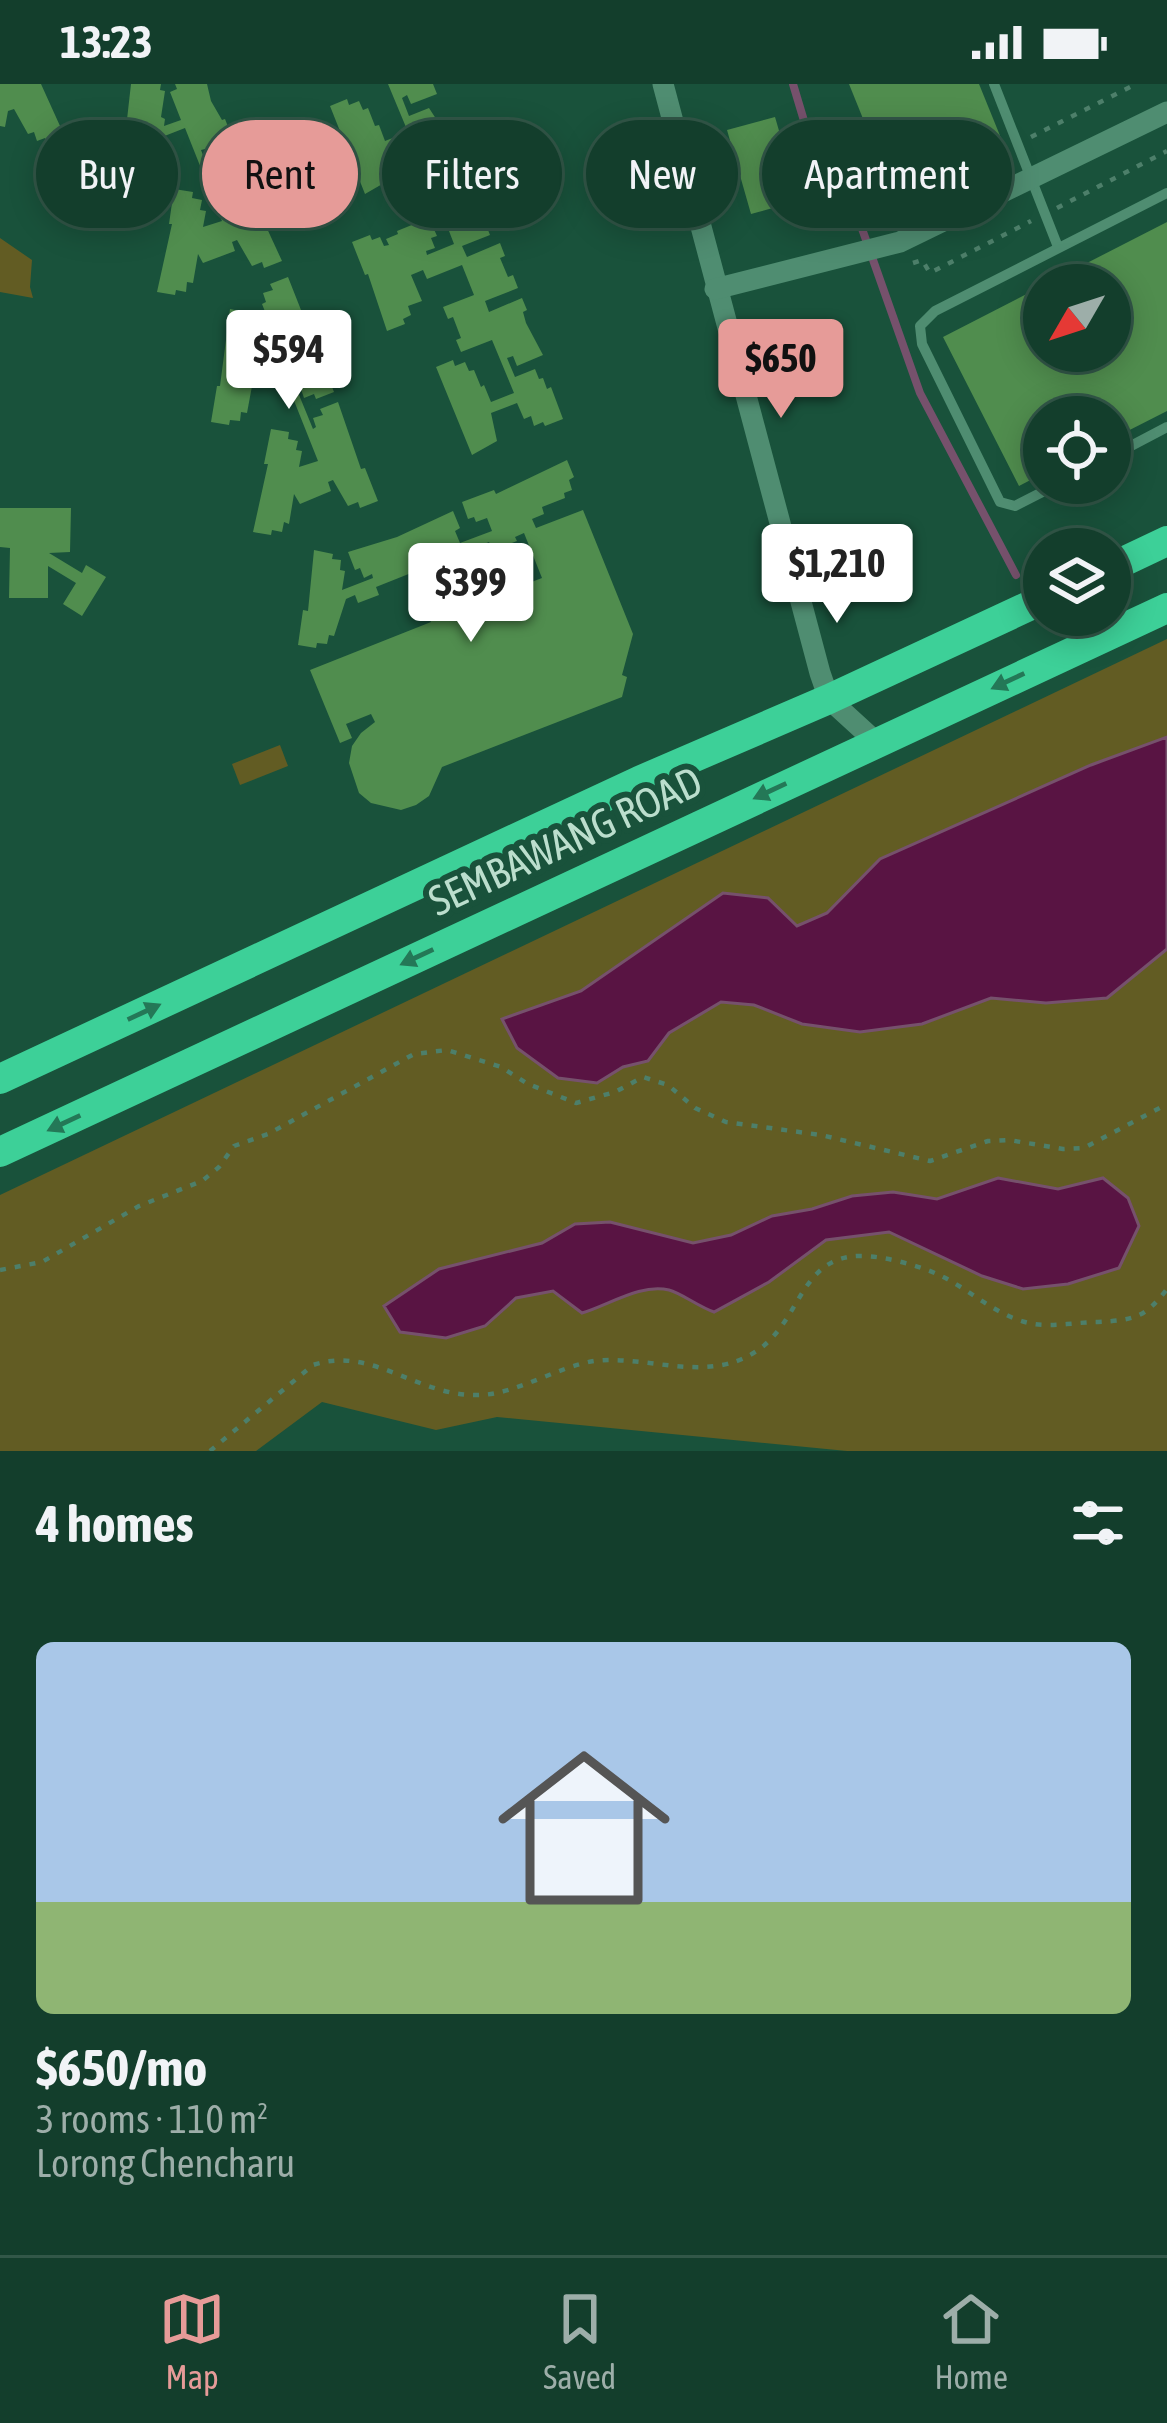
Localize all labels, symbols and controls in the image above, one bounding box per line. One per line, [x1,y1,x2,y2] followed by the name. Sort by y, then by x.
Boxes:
[60,16,153,68] text: 13:23
[36,120,178,228] chip: Buy
[202,120,358,228] chip: Rent
[382,120,562,228] chip: Filters
[586,120,738,228] chip: New
[762,120,1012,228] chip: Apartment
[1023,264,1131,372] north arrow
[1023,264,1131,636] map controls
[218,310,360,412] pin: $594
[710,319,852,421] pin: $650
[253,327,325,371] text: $594
[745,336,817,380] text: $650
[1023,396,1131,504] button: locate
[739,524,935,626] pin: $1,210
[1023,528,1131,636] button: layers
[789,541,885,585] text: $1,210
[400,543,542,645] pin: $399
[435,560,507,604] text: $399
[990,671,1025,691] one-way arrow
[421,757,709,925] street label: SEMBAWANG ROAD
[752,781,787,801] one-way arrow
[399,947,434,967] one-way arrow
[127,1002,162,1022] one-way arrow
[46,1113,81,1133] one-way arrow
[1065,1490,1131,1556] icon: filters
[36,1494,194,1553] text: 4 homes
[476,1720,692,1936] icon: home
[36,2038,207,2097] text: $650/mo
[36,2097,268,2141] text: 3 rooms · 110 m²
[36,2141,295,2185] text: Lorong Chencharu
[159,2286,225,2396] tab: Map
[543,2286,616,2396] tab: Saved
[934,2286,1008,2396] tab: Home

